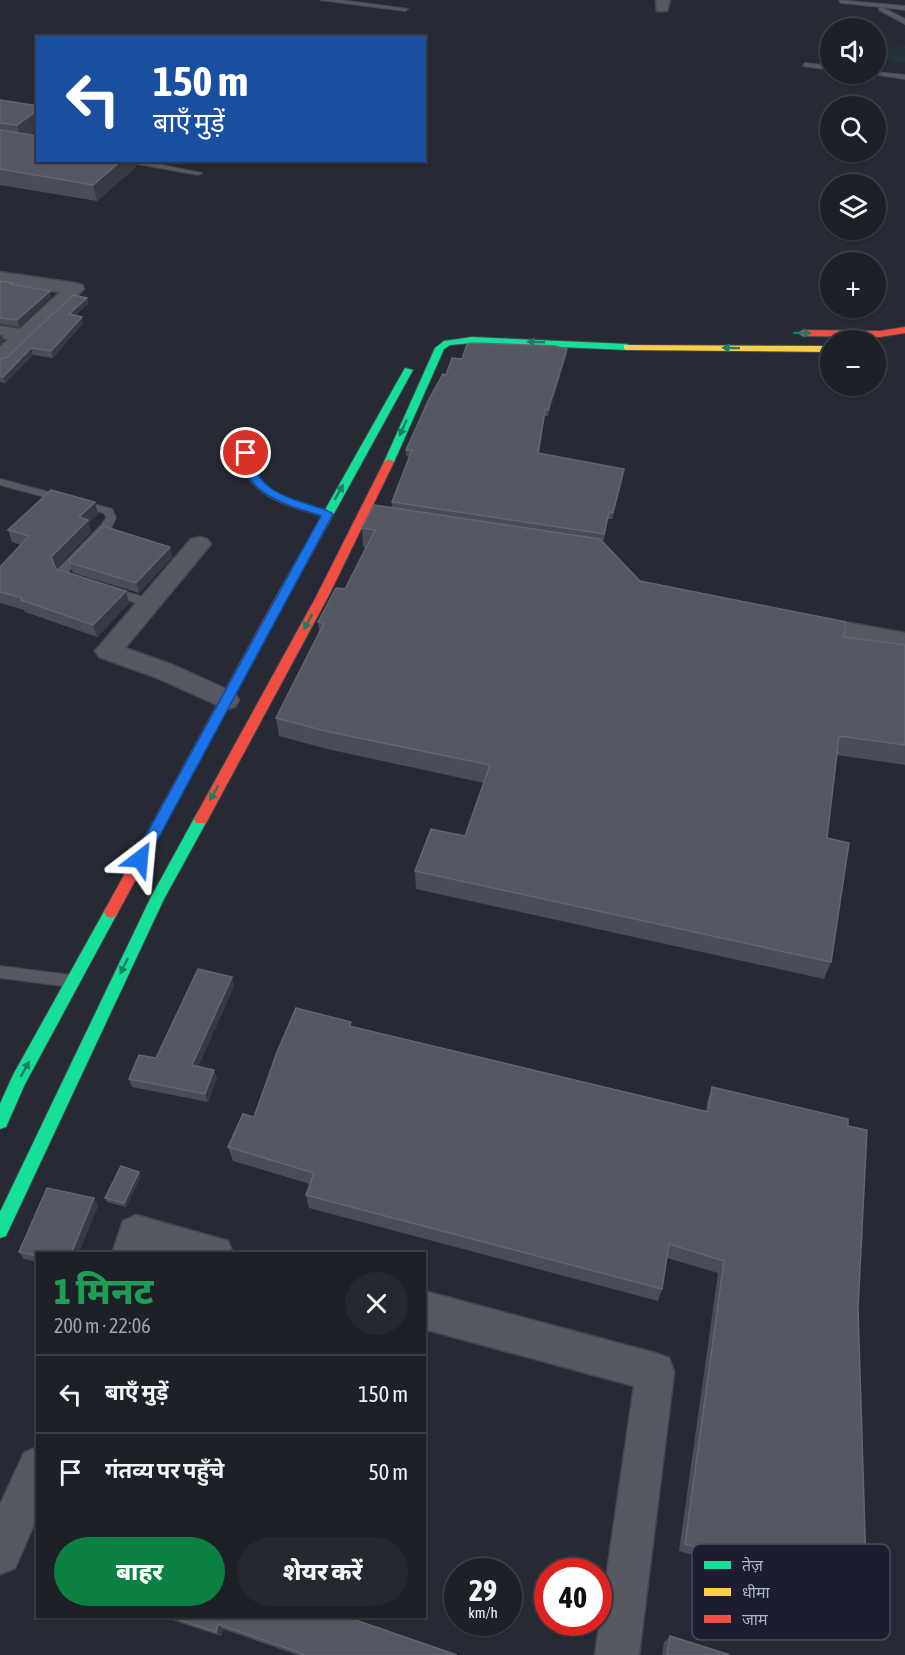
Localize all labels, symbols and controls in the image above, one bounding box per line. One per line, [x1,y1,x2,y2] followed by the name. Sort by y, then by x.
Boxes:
[820,18,886,396] map controls
[820,18,886,84] button: sound
[153,57,248,105] text: 150 m
[54,60,132,138] icon: left
[820,96,886,162] button: search
[153,107,225,138] text: बाएँ मुड़ें
[820,174,886,240] button: layers
[820,252,886,318] button: +
[793,328,812,338] one-way arrow
[820,330,886,396] button: −
[526,338,545,347] one-way arrow
[721,343,740,353] one-way arrow
[398,419,407,437] one-way arrow
[220,427,271,478] pin
[229,436,262,469] icon: arrive
[334,483,344,500] one-way arrow
[303,613,313,630] one-way arrow
[209,785,219,802] one-way arrow
[108,827,172,891] position arrow
[120,957,129,974] one-way arrow
[20,1060,30,1077] one-way arrow
[54,1270,153,1312] text: 1 मिनट
[345,1272,408,1335] button: close
[54,1314,151,1337] text: 200 m · 22:06
[54,1378,87,1411] icon: left
[105,1379,168,1405] text: बाएँ मुड़ें
[358,1381,408,1407] text: 150 m
[54,1456,87,1489] icon: arrive
[105,1457,224,1483] text: गंतव्य पर पहुँचे
[368,1459,408,1485] text: 50 m
[54,1537,225,1606] button: बाहर
[237,1537,408,1606] button: शेयर करें
[692,1544,890,1640] legend
[742,1556,764,1574] text: तेज़
[534,1558,612,1636] speed limit sign: 40
[469,1573,497,1607] text: 29
[742,1583,771,1601] text: धीमा
[468,1604,498,1621] text: km/h
[742,1610,768,1628] text: जाम

